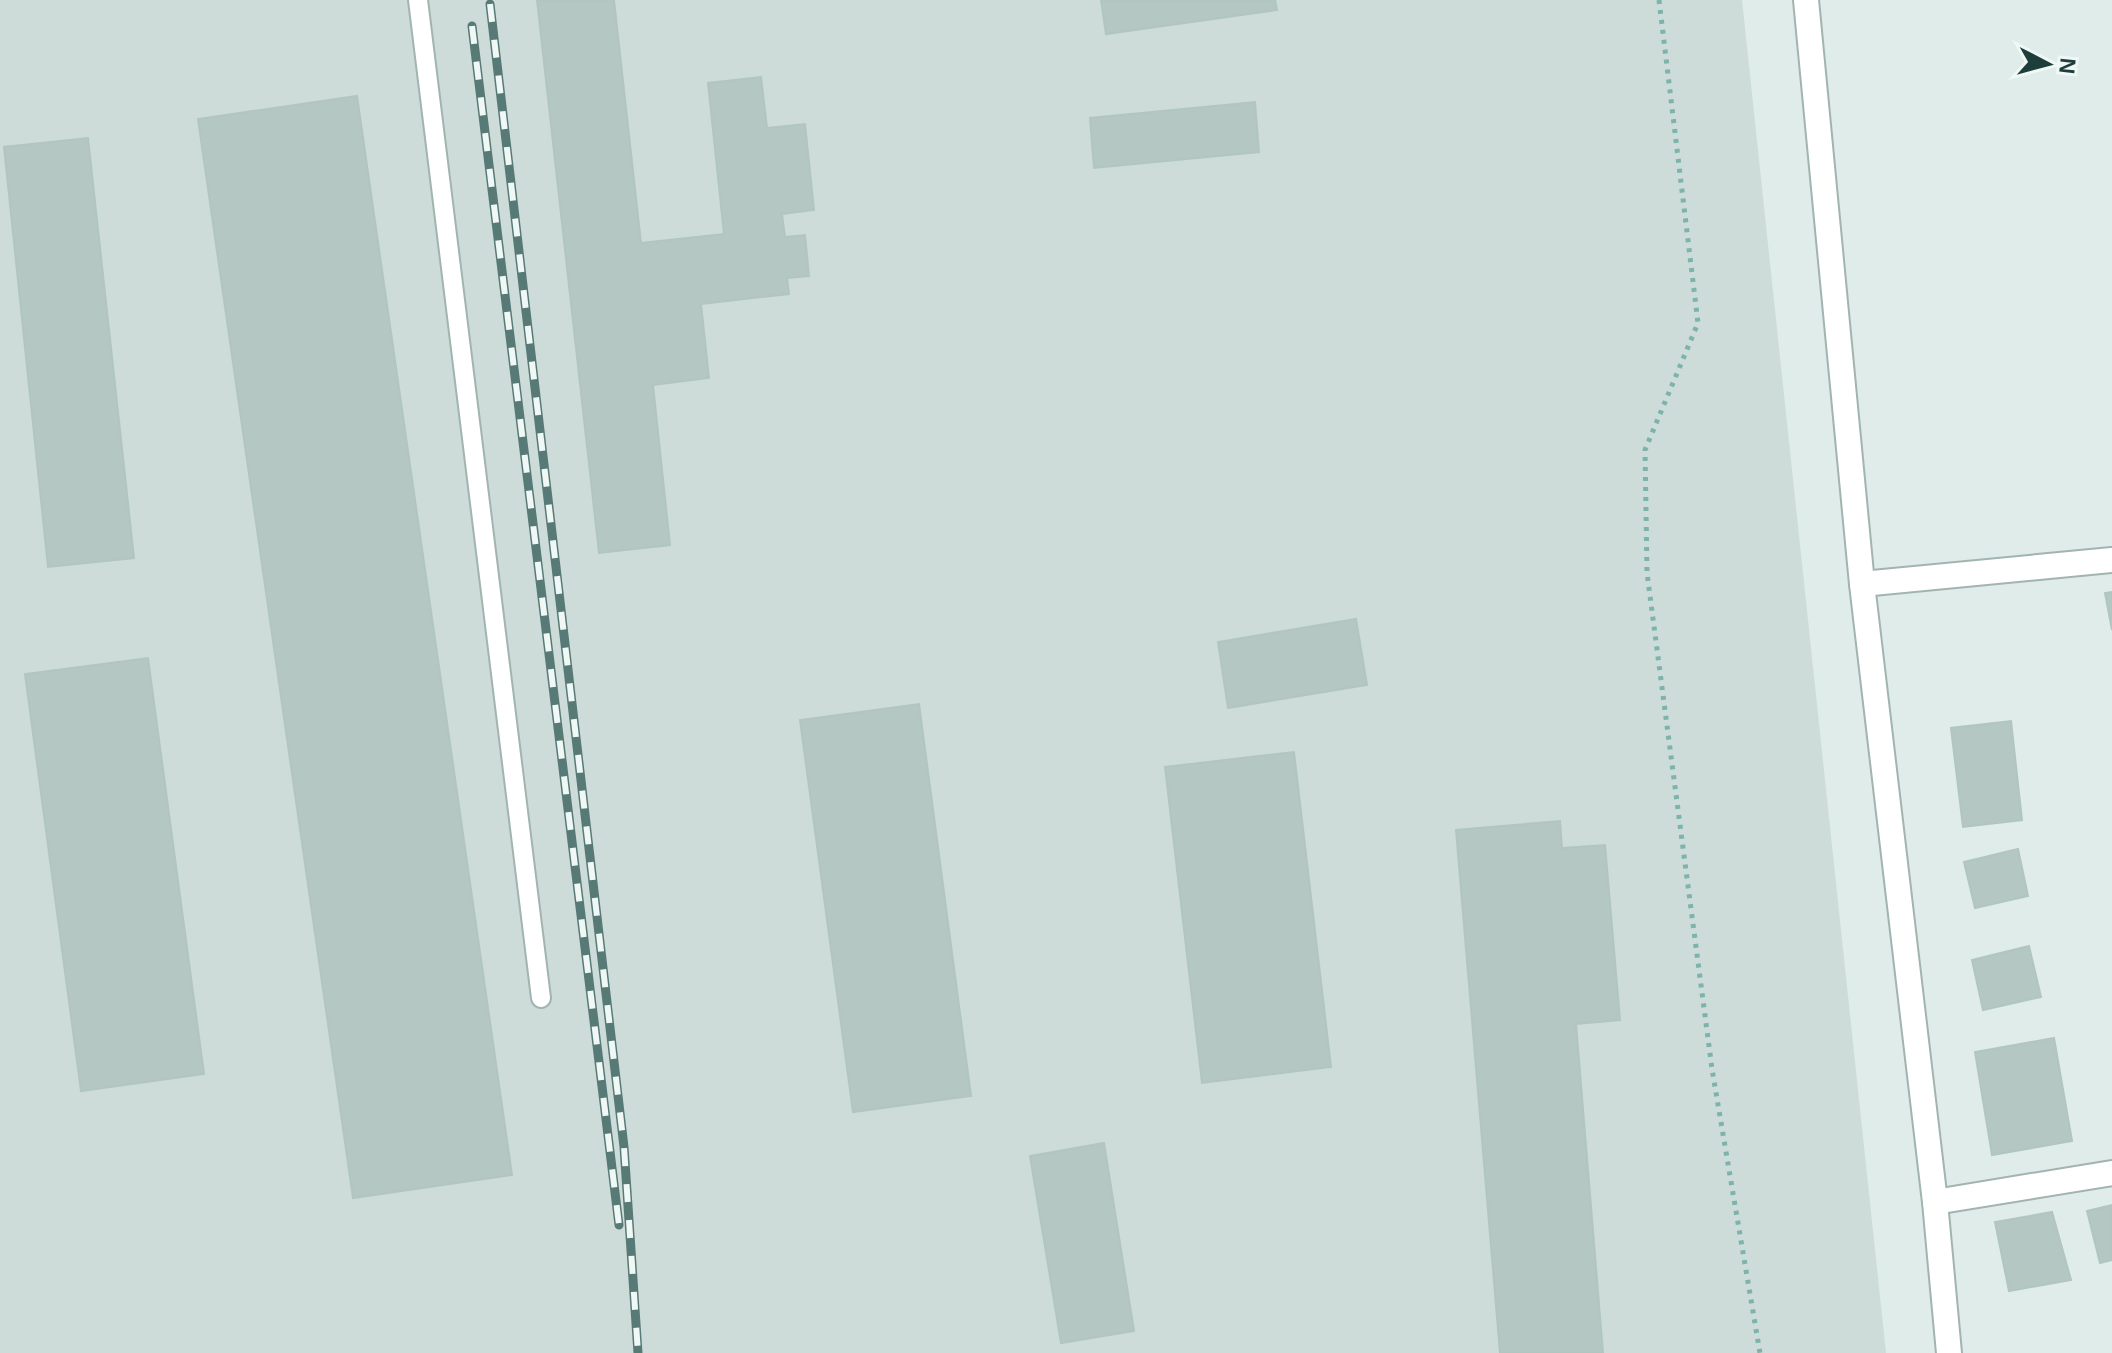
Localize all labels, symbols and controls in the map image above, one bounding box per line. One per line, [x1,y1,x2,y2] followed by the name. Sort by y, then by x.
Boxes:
[2008,24,2088,104] north arrow
[2054,57,2081,75] text: N

